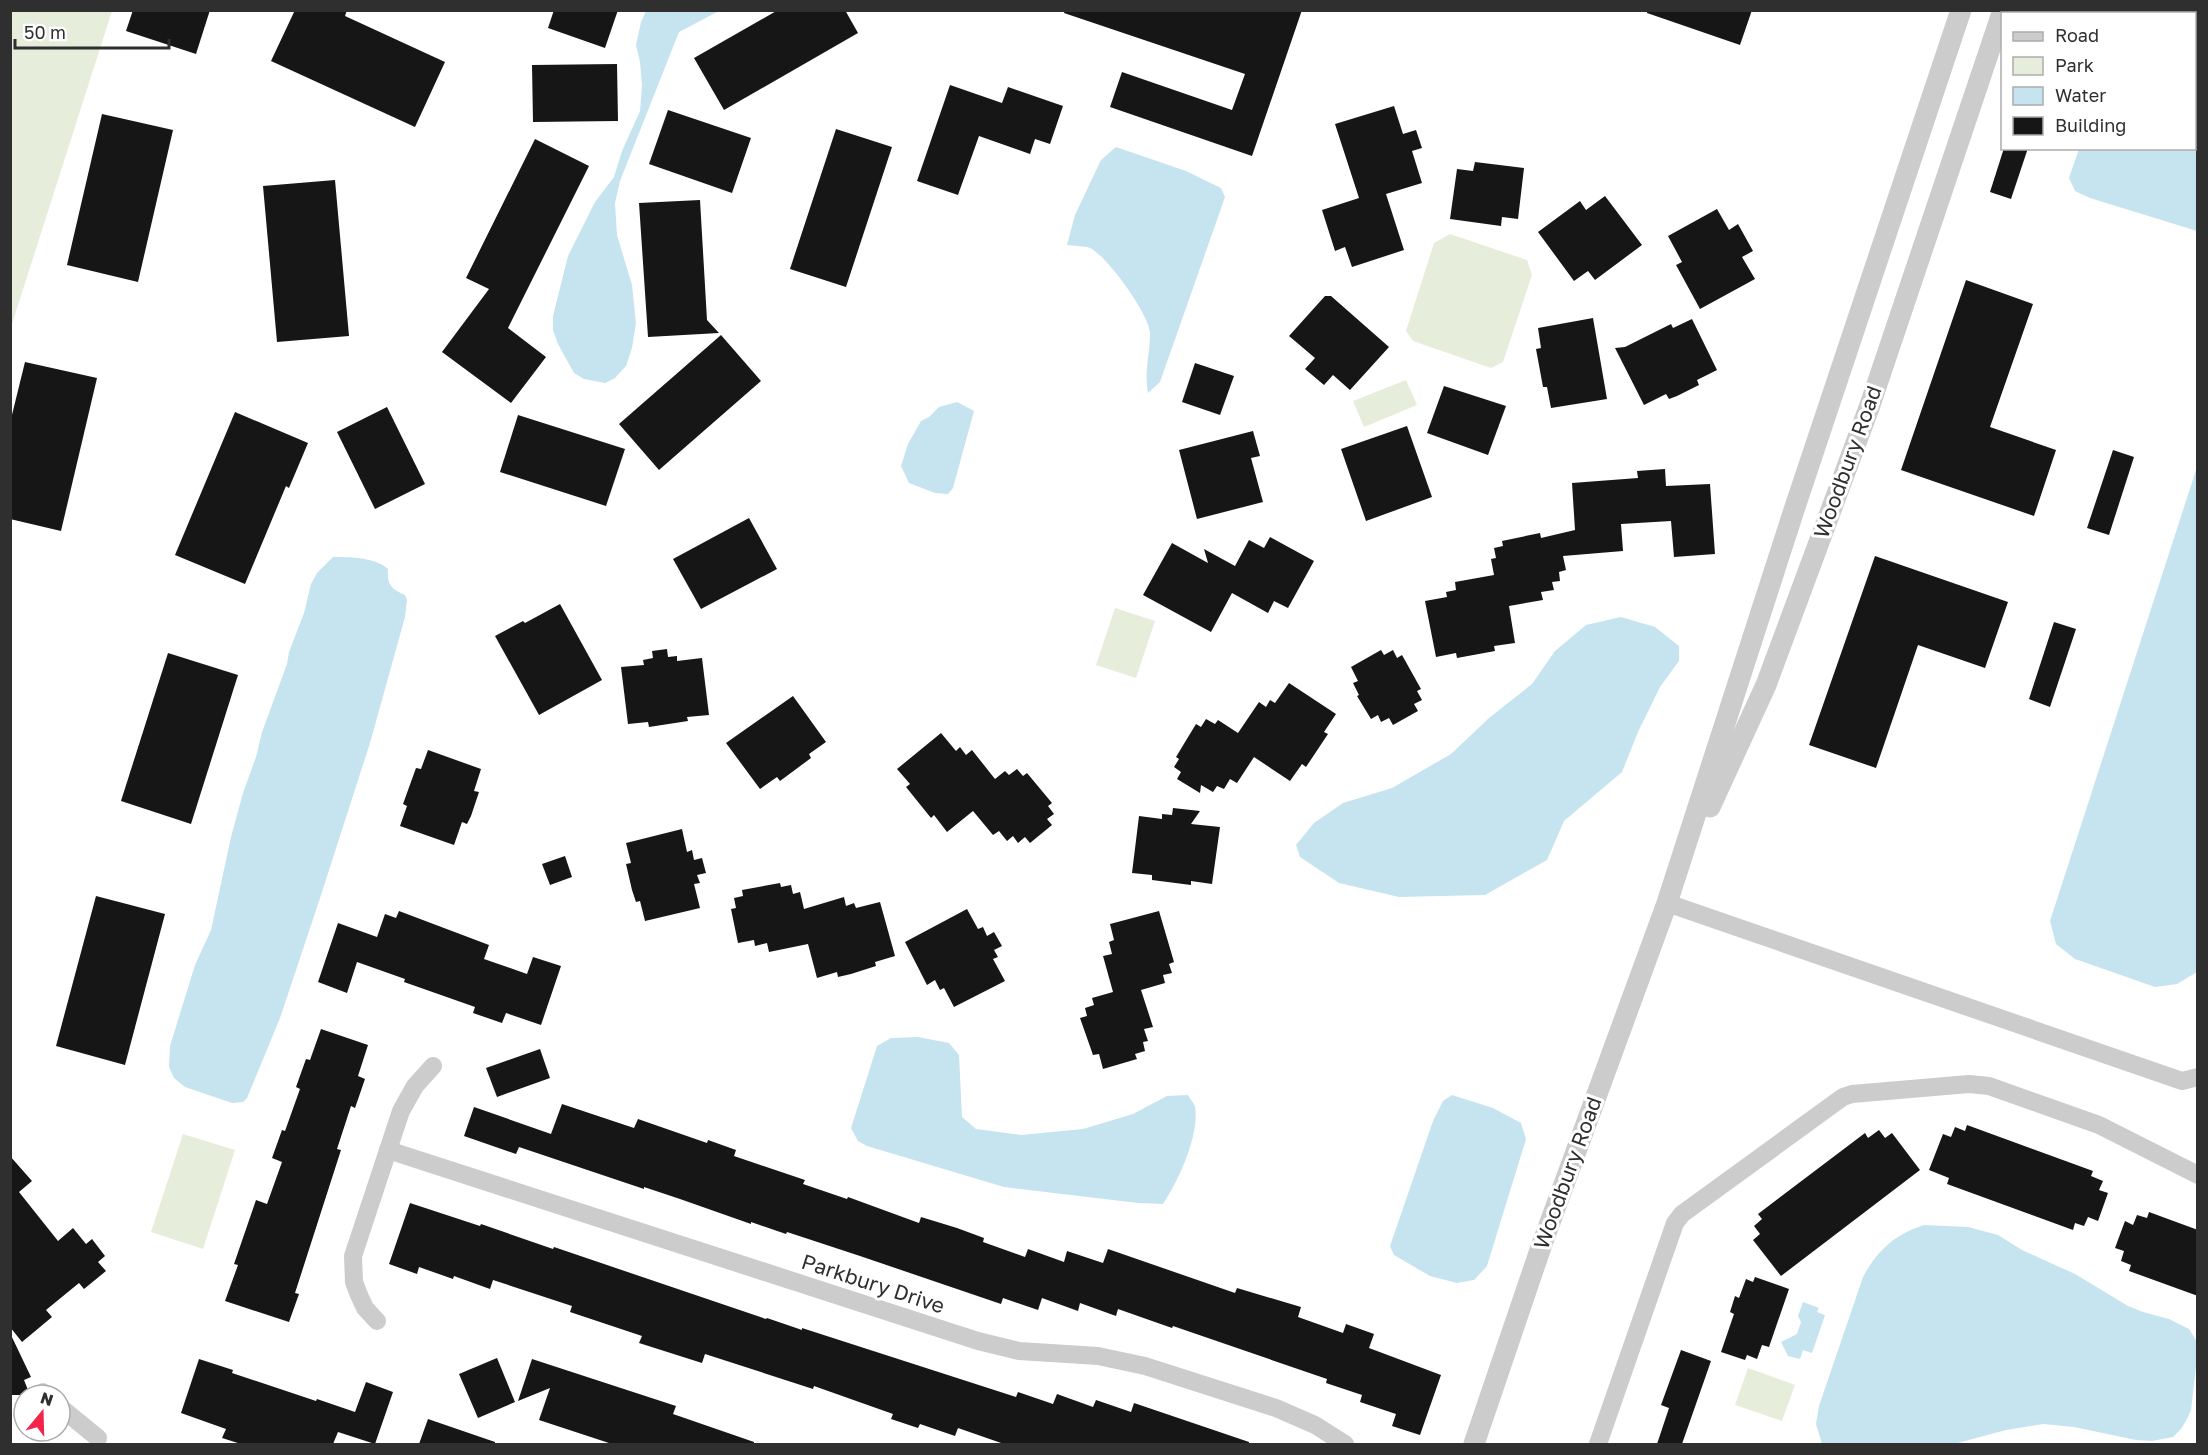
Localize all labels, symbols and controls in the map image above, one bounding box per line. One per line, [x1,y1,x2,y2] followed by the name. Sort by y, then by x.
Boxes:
[15,12,170,50] scale bar
[2001,12,2196,150] legend
[24,21,66,43] text: 50 m
[2055,24,2099,46] text: Road
[2055,54,2094,76] text: Park
[2055,84,2106,106] text: Water
[2055,114,2126,136] text: Building
[1807,382,1887,541] street label: Woodbury Road
[1527,1093,1607,1252] street label: Woodbury Road
[798,1248,948,1318] street label: Parkbury Drive
[12,1383,72,1443] north arrow
[38,1387,56,1410] text: N

